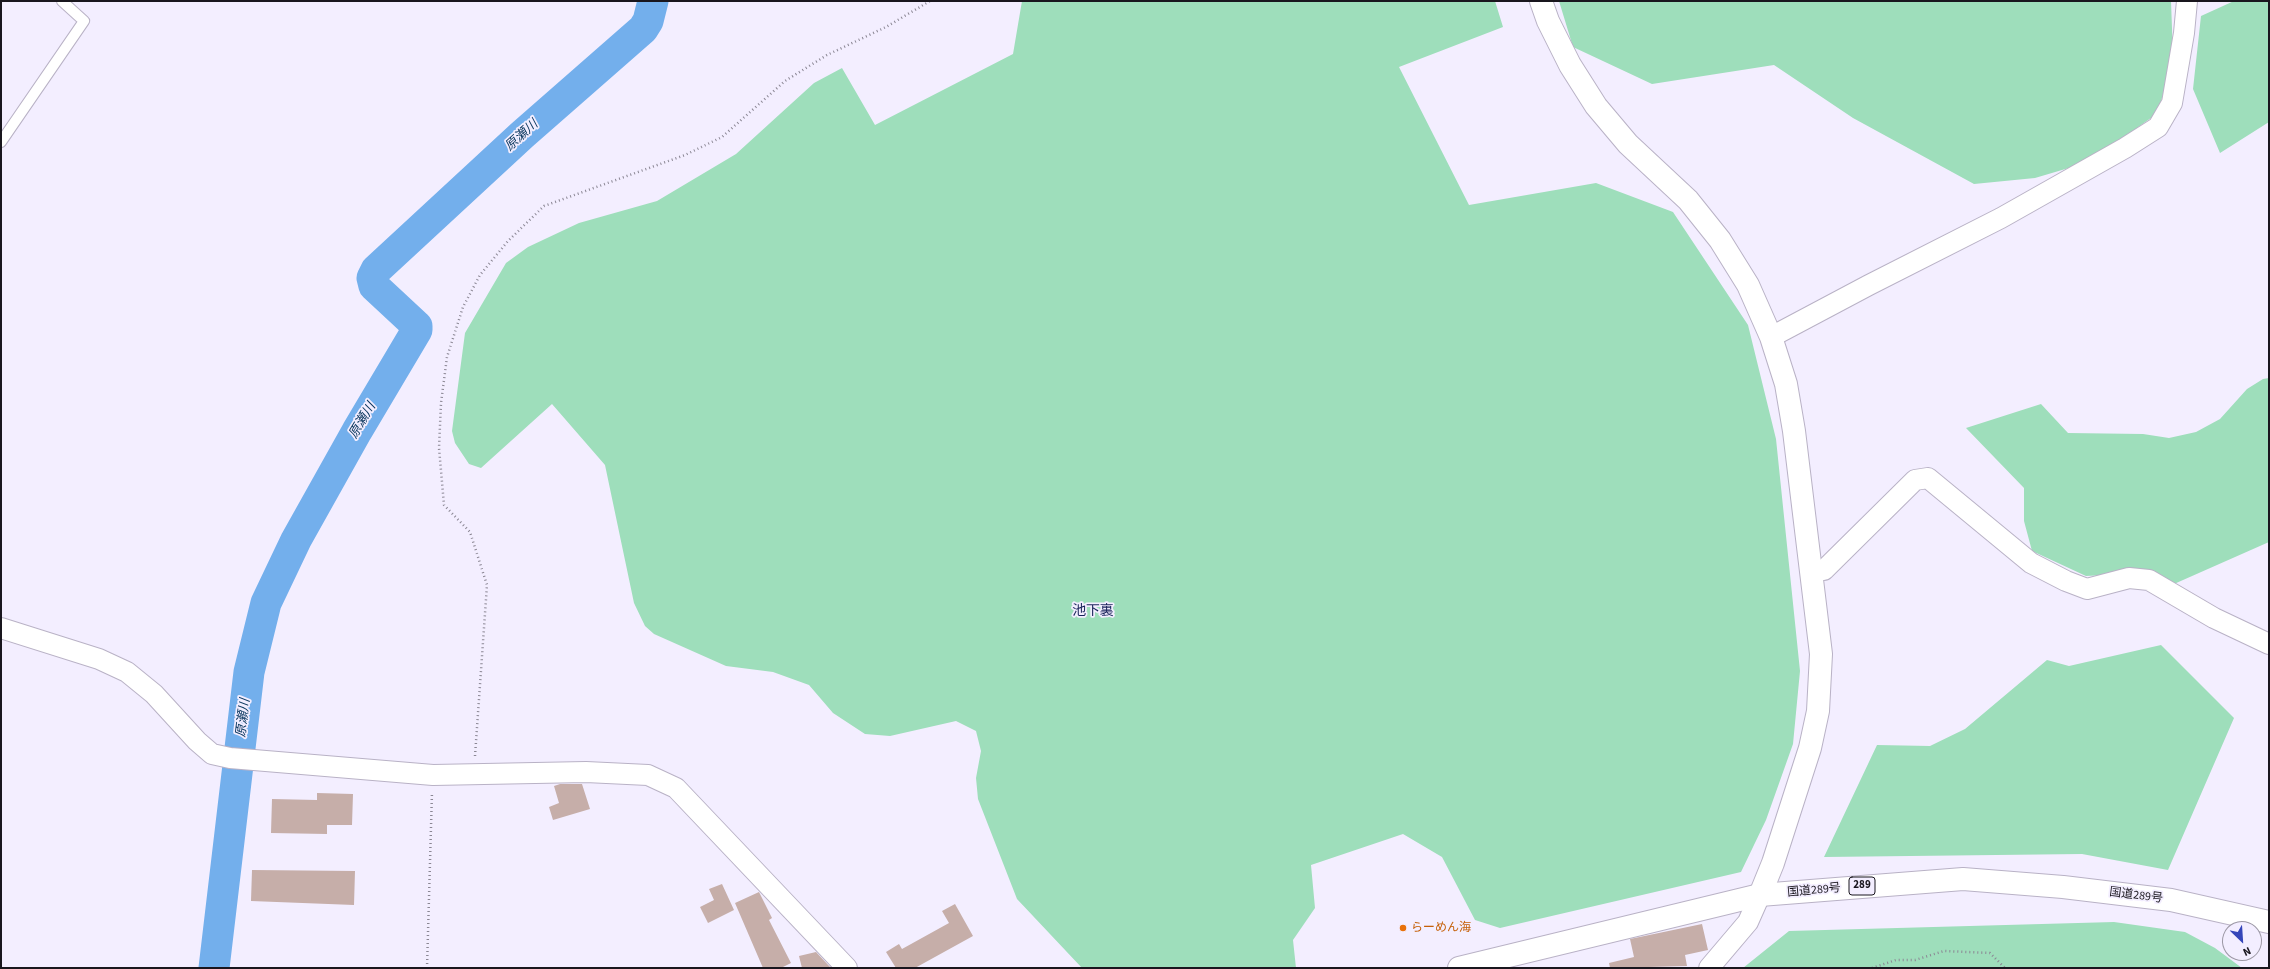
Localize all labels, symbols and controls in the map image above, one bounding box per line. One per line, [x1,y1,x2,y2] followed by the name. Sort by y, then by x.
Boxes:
[502,117,542,155] water label: 原瀬川
[346,400,380,442] water label: 原瀬川
[1072,604,1114,620] district label: 池下裏
[234,698,254,738] water label: 原瀬川
[1849,877,1875,895] road number: 289
[1787,881,1841,901] street label: 国道289号
[2108,886,2164,906] street label: 国道289号
[1411,921,1471,935] place label: らーめん海
[2222,921,2262,961] north arrow
[1398,923,1408,933] marker: らーめん海
[2240,943,2253,960] text: N

